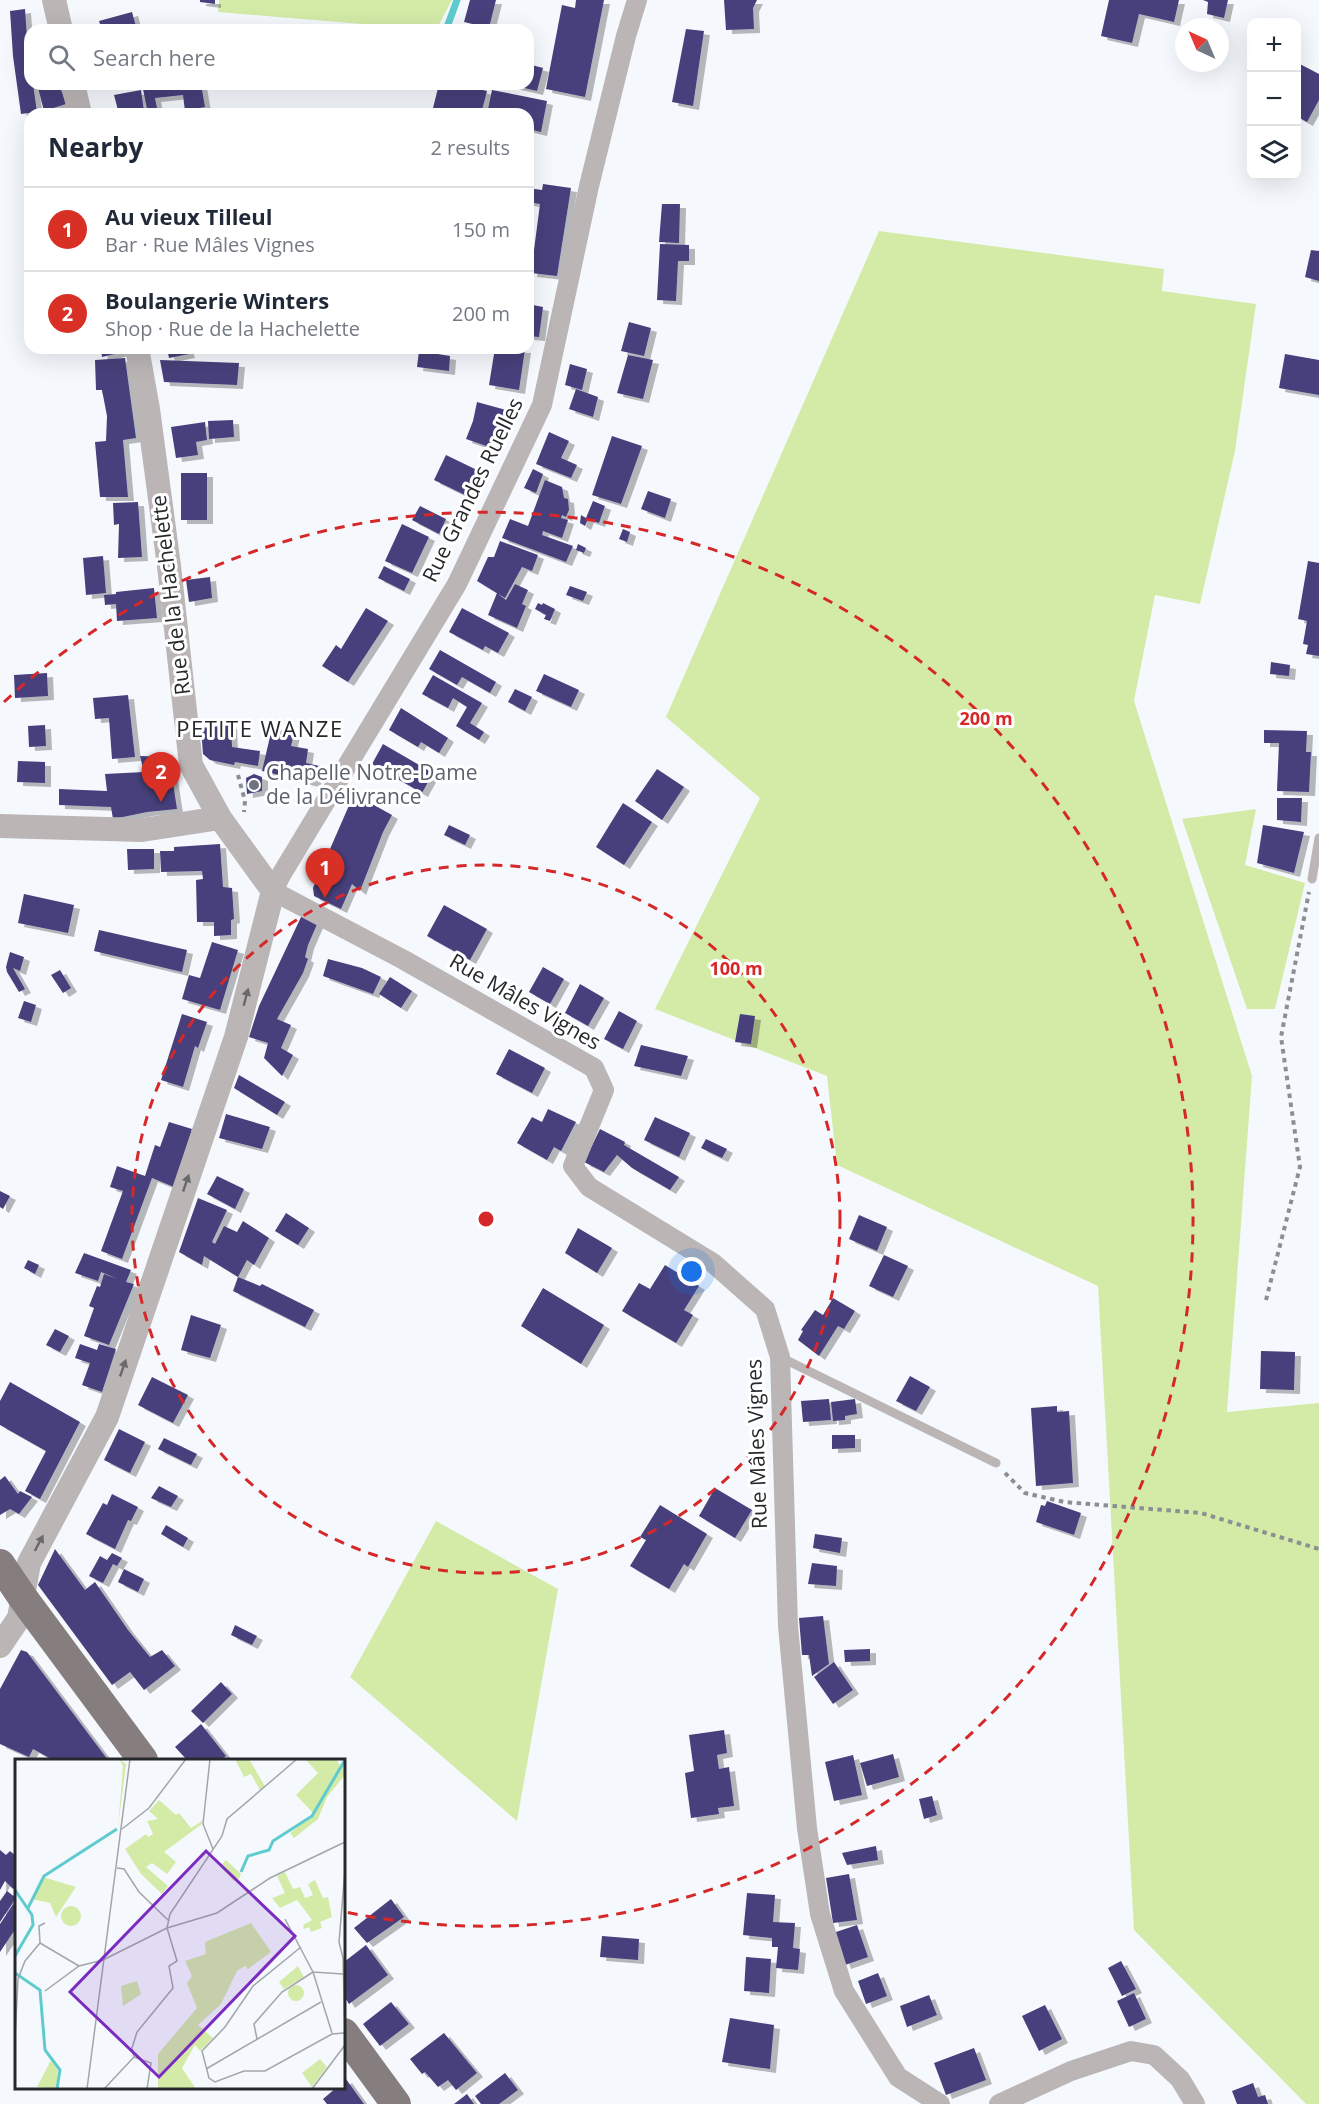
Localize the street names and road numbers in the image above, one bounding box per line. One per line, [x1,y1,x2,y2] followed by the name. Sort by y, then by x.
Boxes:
[415,393,529,586] street label: Rue Grandes Ruelles
[144,493,196,697] street label: Rue de la Hachelette
[445,946,606,1056] street label: Rue Mâles Vignes
[739,1359,773,1530] street label: Rue Mâles Vignes

